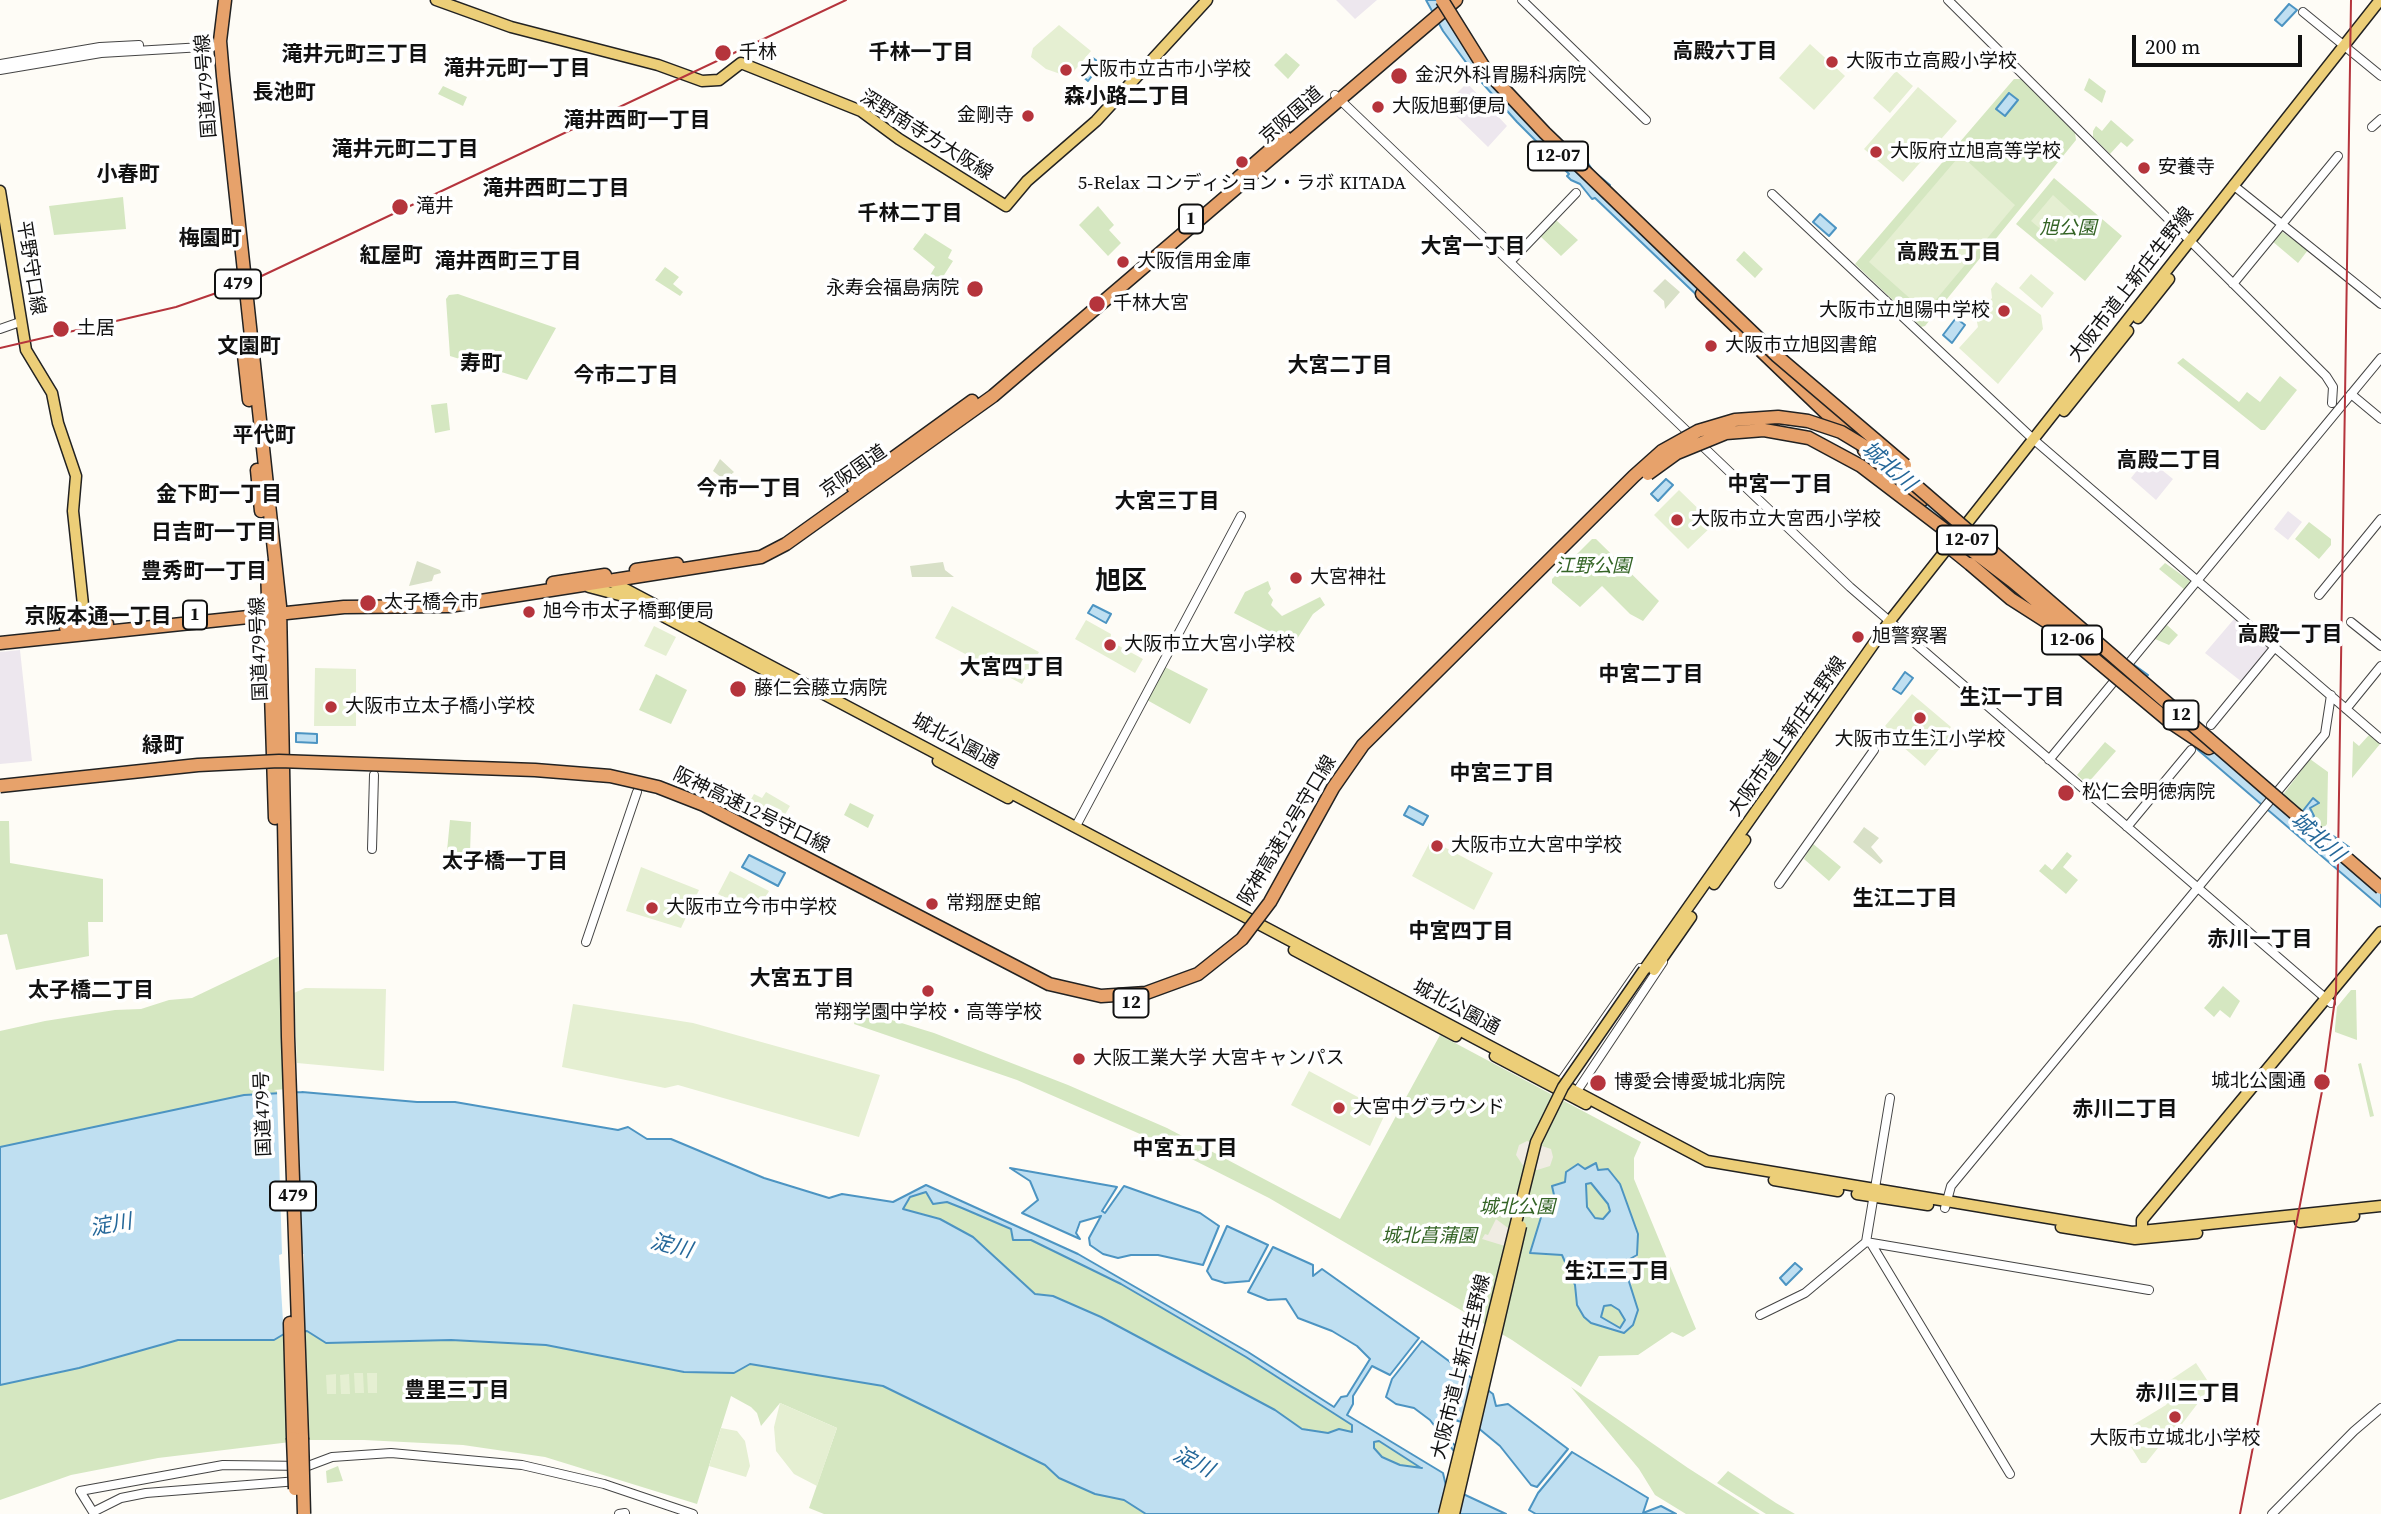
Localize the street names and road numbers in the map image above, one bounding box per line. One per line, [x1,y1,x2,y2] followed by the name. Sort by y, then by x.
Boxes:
[192,33,222,139] street label: 国道479号線
[1256,82,1328,150] street label: 京阪国道
[856,86,996,186] street label: 深野南寺方大阪線
[1528,141,1588,170] road number: 12-07
[2065,203,2199,367] street label: 大阪市道上新庄生野線
[1179,204,1203,233] road number: 1
[11,219,49,317] street label: 平野守口線
[215,270,261,298] road number: 479
[816,441,892,503] street label: 京阪国道
[1937,526,1997,554] road number: 12-07
[247,596,273,702] street label: 国道479号線
[183,600,207,630] road number: 1
[2042,626,2102,654] road number: 12-06
[1724,653,1852,821] street label: 大阪市道上新庄生野線
[2164,700,2198,730] road number: 12
[908,710,1002,774] street label: 城北公園通
[1234,752,1342,910] street label: 阪神高速12号守口線
[669,763,833,859] street label: 阪神高速12号守口線
[1409,976,1503,1040] street label: 城北公園通
[1114,988,1148,1018] road number: 12
[251,1071,277,1157] street label: 国道479号
[270,1182,316,1210] road number: 479
[1428,1272,1496,1462] street label: 大阪市道上新庄生野線

